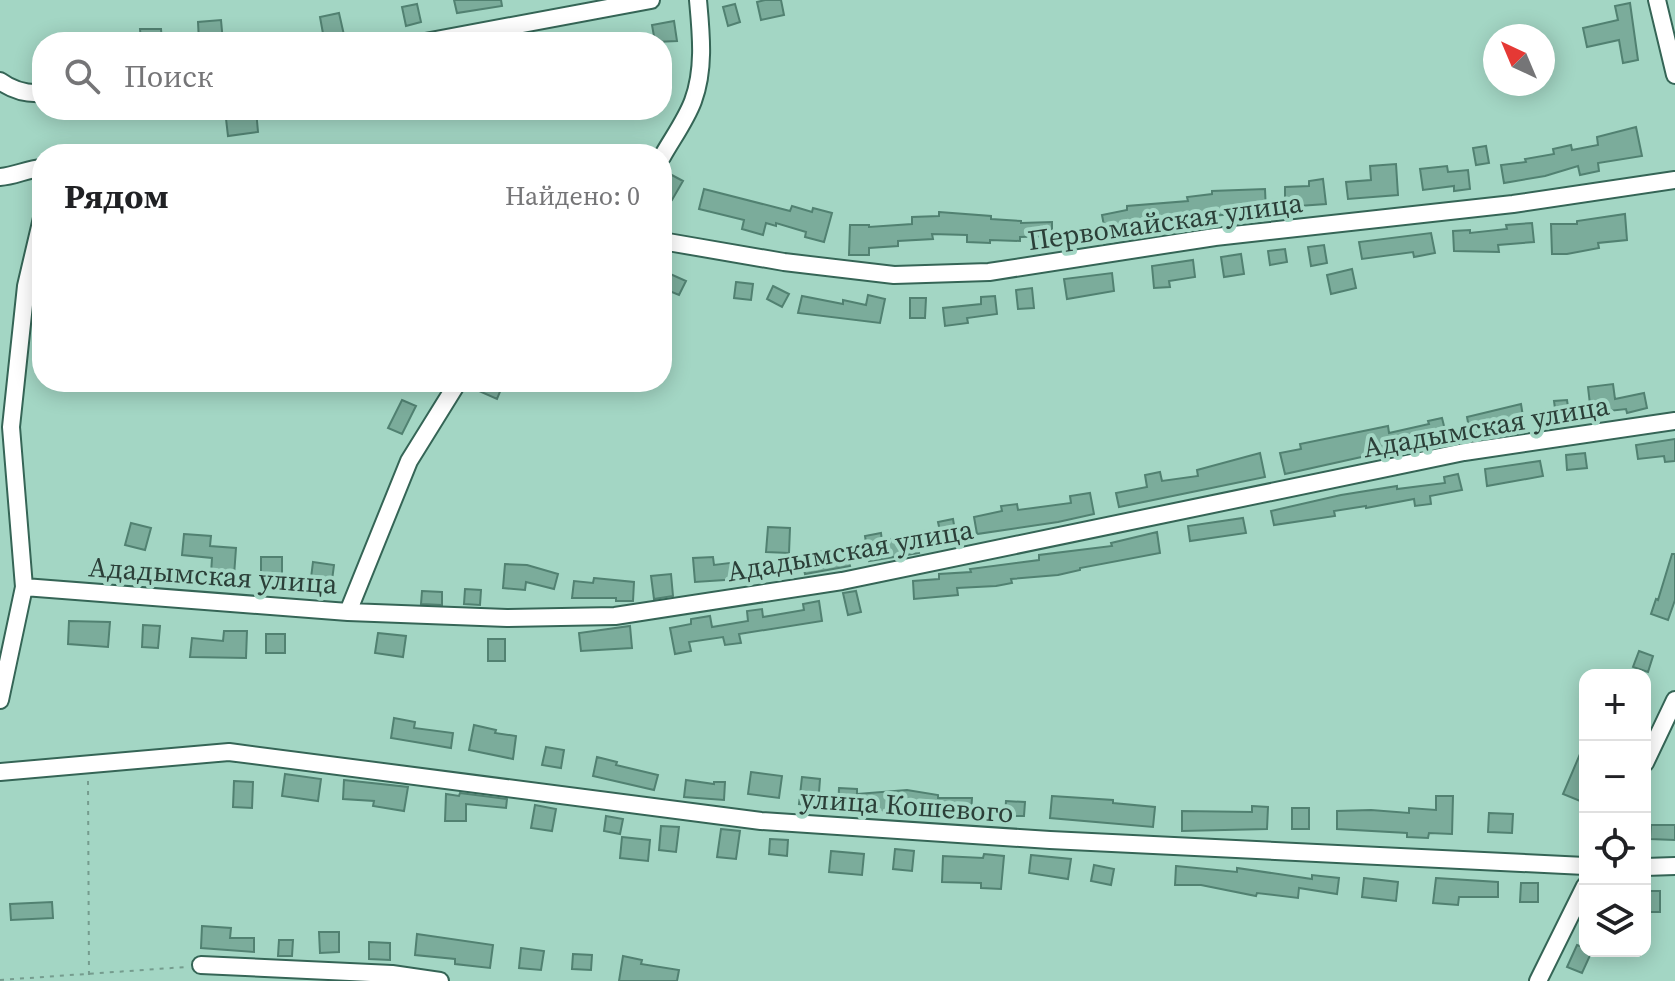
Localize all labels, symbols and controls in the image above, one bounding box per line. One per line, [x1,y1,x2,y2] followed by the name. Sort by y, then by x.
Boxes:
[1483,24,1555,96] north arrow
[32,32,672,120] search box
[60,54,104,98] icon: search
[124,56,213,97] text: Поиск
[64,173,169,219] text: Рядом
[505,178,640,214] text: Найдено: 0
[1025,183,1306,259] street label: Первомайская улица
[1360,386,1613,466] street label: Ададымская улица
[724,510,977,590] street label: Ададымская улица
[87,547,339,603] street label: Ададымская улица
[1579,669,1651,957] map controls
[1579,669,1651,741] button: +
[1579,741,1651,813] button: −
[799,779,1015,831] street label: улица Кошевого
[1579,813,1651,885] button: locate
[1579,885,1651,957] button: layers

